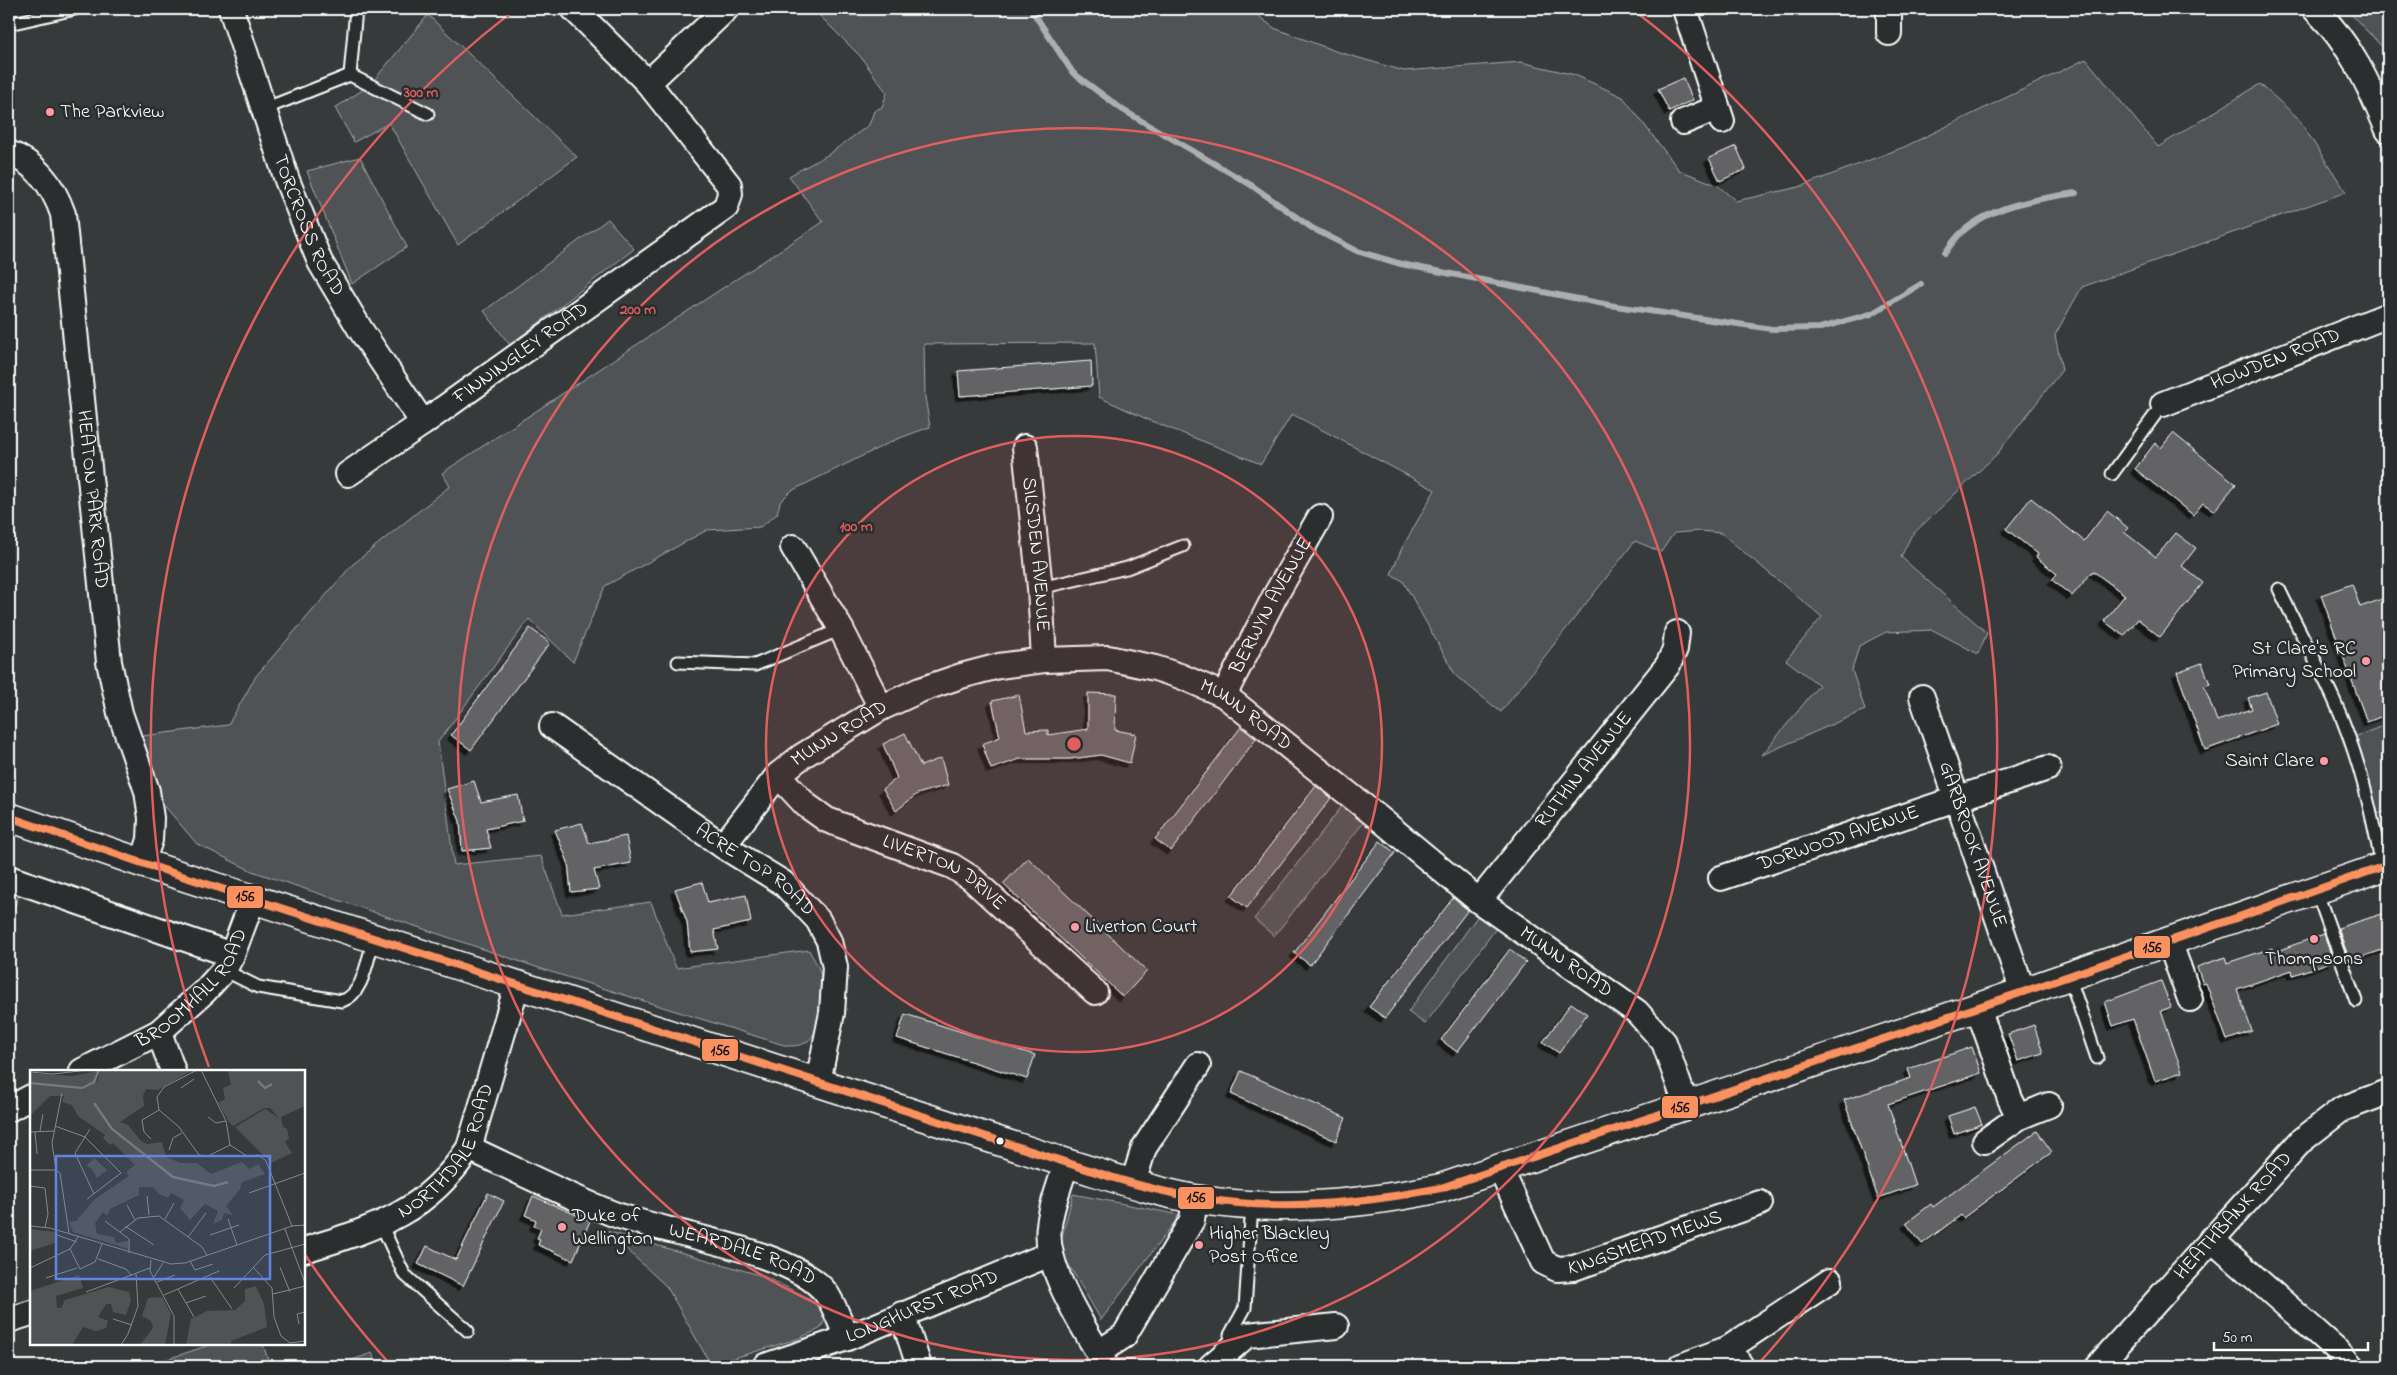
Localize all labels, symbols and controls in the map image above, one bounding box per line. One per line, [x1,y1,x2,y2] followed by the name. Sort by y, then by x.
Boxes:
[403,82,439,104] text: 300 m
[60,98,164,127] place label: The Parkview
[44,106,56,118] marker: The Parkview
[265,151,352,302] street label: TORCROSS ROAD
[446,295,595,412] street label: FINNINGLEY ROAD
[619,299,656,321] text: 200 m
[2206,321,2345,398] street label: HOWDEN ROAD
[69,409,116,590] street label: HEATON PARK ROAD
[1014,476,1057,633] street label: SILSDEN AVENUE
[839,516,873,538] text: 100 m
[1222,532,1320,680] street label: BERWYN AVENUE
[2232,635,2356,687] place label: St Clare's RC Primary School
[2360,655,2372,667] marker: St Clare's RC Primary School
[1195,672,1298,758] street label: MUNN ROAD
[785,693,893,774] street label: MUNN ROAD
[1528,705,1640,834] street label: RUTHIN AVENUE
[1065,735,1083,753] centre of rings
[2225,747,2314,776] place label: Saint Clare
[2318,755,2330,767] marker: Saint Clare
[1931,758,2014,931] street label: GARBROOK AVENUE
[1753,798,1923,879] street label: DORWOOD AVENUE
[689,816,822,923] street label: ACRE TOP ROAD
[878,827,1012,918] street label: LIVERTON DRIVE
[226,885,264,909] line badge: 156
[236,887,255,908] text: 156
[1085,913,1197,942] place label: Liverton Court
[1513,919,1618,1005] street label: MUNN ROAD
[1069,921,1081,933] marker: Liverton Court
[130,925,255,1056] street label: BROOMHALL ROAD
[2308,933,2320,945] marker: Thompsons
[2133,935,2171,959] line badge: 156
[2143,938,2162,959] text: 156
[2265,945,2363,974] place label: Thompsons
[701,1038,739,1062] line badge: 156
[711,1041,730,1062] text: 156
[30,1070,305,1345] inset map
[393,1080,502,1226] street label: NORTHDALE ROAD
[1661,1095,1699,1119] line badge: 156
[1671,1098,1690,1119] text: 156
[995,1136,1005,1146] unlabelled marker
[2167,1145,2299,1287] street label: HEATHBANK ROAD
[1177,1186,1215,1210] line badge: 156
[1187,1188,1206,1209] text: 156
[571,1202,653,1255] place label: Duke of Wellington
[1567,1203,1726,1283] street label: KINGSMEAD MEWS
[666,1216,822,1293] street label: WEARDALE ROAD
[1209,1220,1330,1272] place label: Higher Blackley Post Office
[556,1221,568,1233] marker: Duke of Wellington
[1193,1239,1205,1251] marker: Higher Blackley Post Office
[841,1262,1003,1351] street label: LONGHURST ROAD
[2214,1320,2368,1352] scale bar
[2222,1327,2253,1349] text: 50 m

